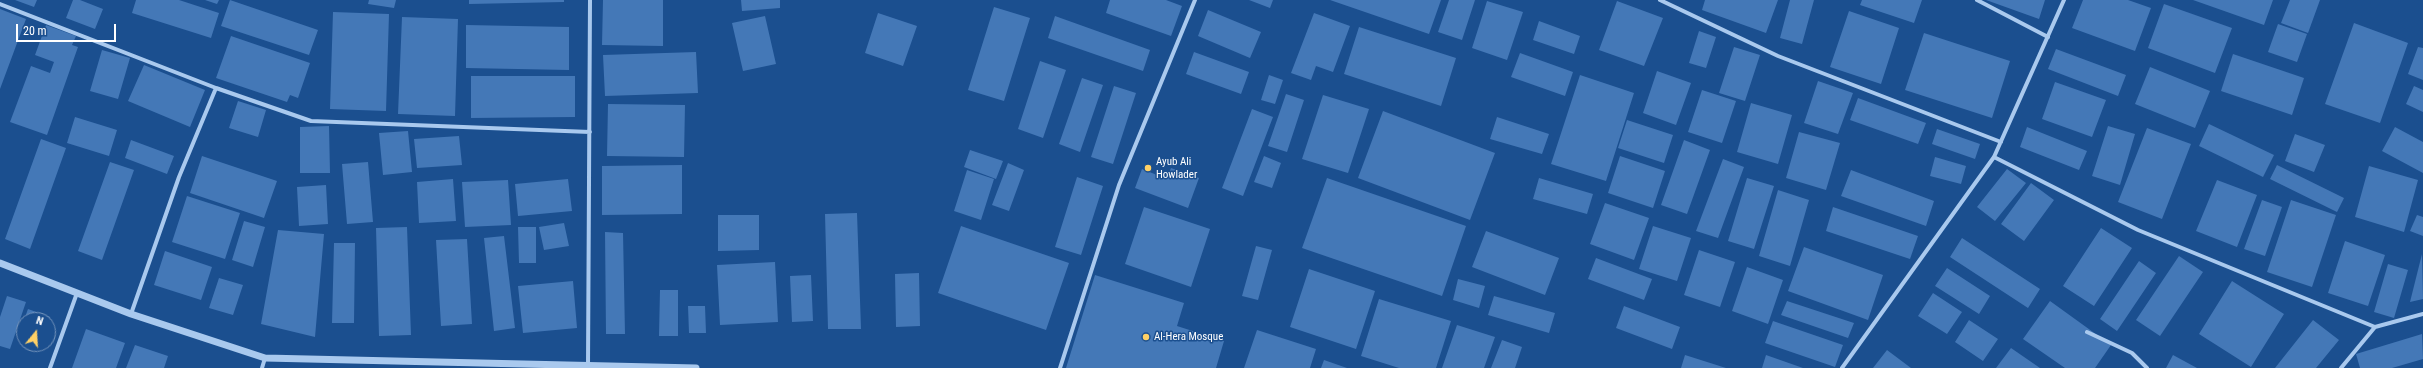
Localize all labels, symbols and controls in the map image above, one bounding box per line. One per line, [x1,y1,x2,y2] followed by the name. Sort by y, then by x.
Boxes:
[18,16,118,42] scale bar
[23,24,47,38] text: 20 m
[1156,155,1197,181] place label: Ayub Ali Howlader
[1143,163,1153,173] marker: Ayub Ali Howlader
[16,312,56,352] north arrow
[34,314,45,328] text: N
[1154,330,1223,344] place label: Al-Hera Mosque
[1141,332,1151,342] marker: Al-Hera Mosque

